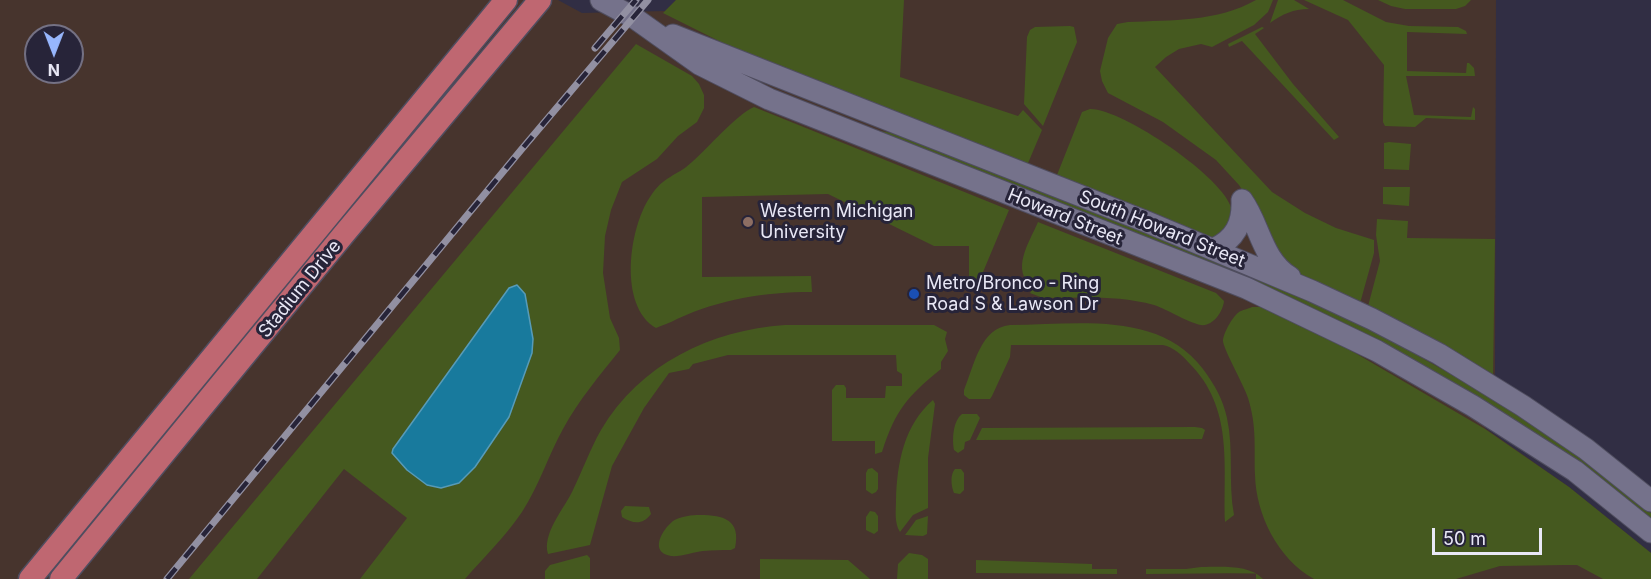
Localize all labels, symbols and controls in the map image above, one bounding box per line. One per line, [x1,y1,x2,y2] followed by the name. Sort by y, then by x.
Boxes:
[24,24,84,84] north arrow
[48,60,60,80] text: N
[1004,184,1126,250] street label: Howard Street
[1076,186,1248,272] street label: South Howard Street
[760,201,913,244] place label: Western Michigan University
[741,215,755,229] marker: Western Michigan University
[254,236,346,342] street label: Stadium Drive
[926,273,1099,316] place label: Metro/Bronco - Ring Road S & Lawson Dr
[907,287,921,301] marker: Metro/Bronco - Ring Road S & Lawson Dr
[1435,516,1544,554] scale bar
[1443,528,1486,549] text: 50 m

